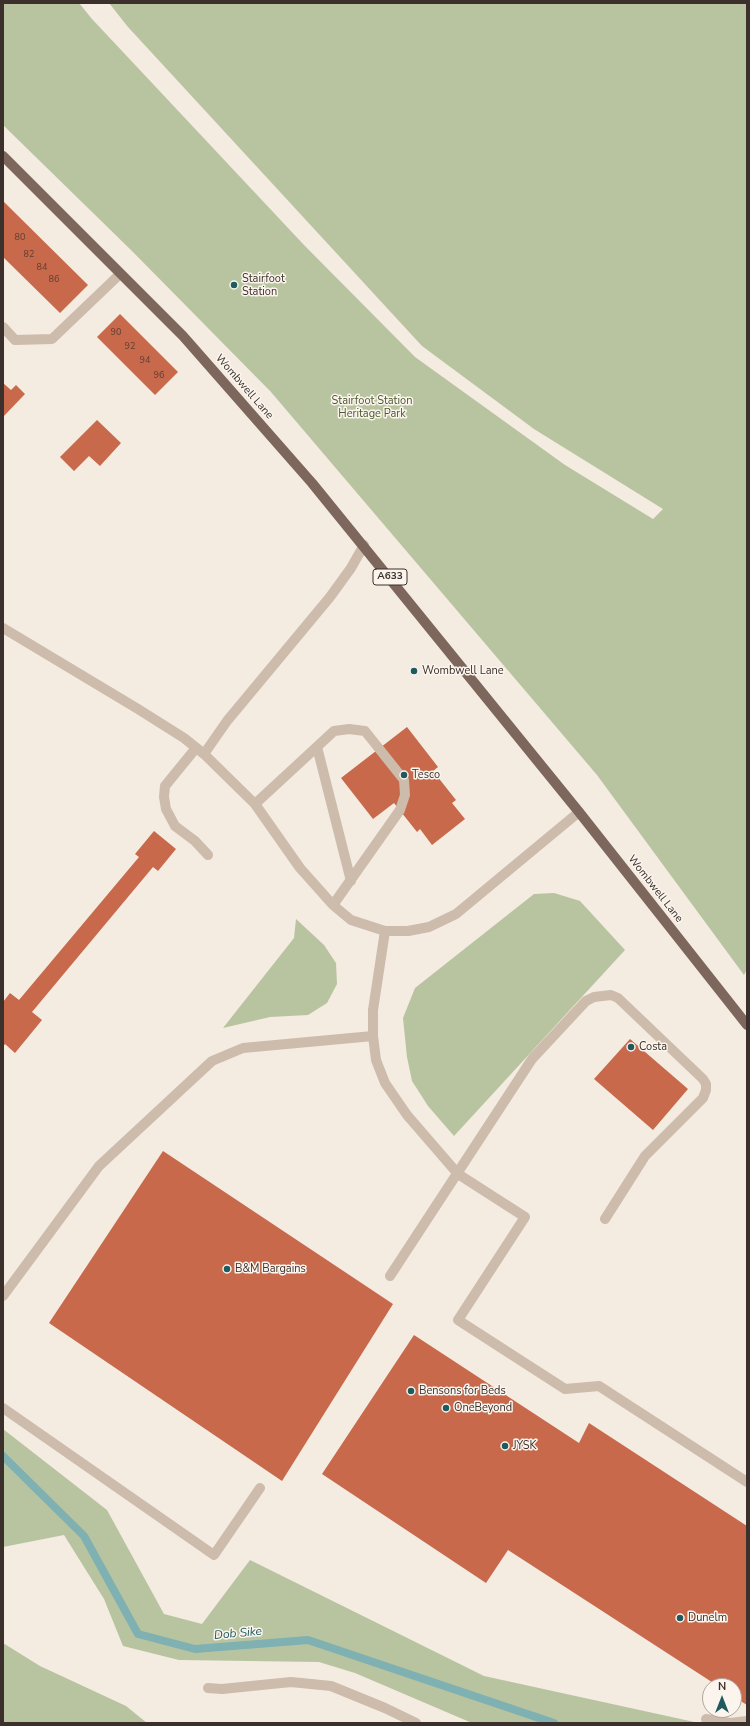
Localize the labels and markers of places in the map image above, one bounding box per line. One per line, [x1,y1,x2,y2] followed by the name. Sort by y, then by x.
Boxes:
[242,272,285,298] place label: Stairfoot Station
[229,280,239,290] marker: Stairfoot Station
[422,664,504,678] place label: Wombwell Lane
[409,666,419,676] marker: Wombwell Lane
[412,768,440,782] place label: Tesco
[399,770,409,780] marker: Tesco
[639,1040,667,1054] place label: Costa
[626,1042,636,1052] marker: Costa
[235,1262,306,1276] place label: B&M Bargains
[222,1264,232,1274] marker: B&M Bargains
[419,1384,506,1398] place label: Bensons for Beds
[406,1386,416,1396] marker: Bensons for Beds
[454,1401,512,1415] place label: OneBeyond
[441,1403,451,1413] marker: OneBeyond
[513,1439,536,1453] place label: JYSK
[500,1441,510,1451] marker: JYSK
[688,1611,727,1625] place label: Dunelm
[675,1613,685,1623] marker: Dunelm

